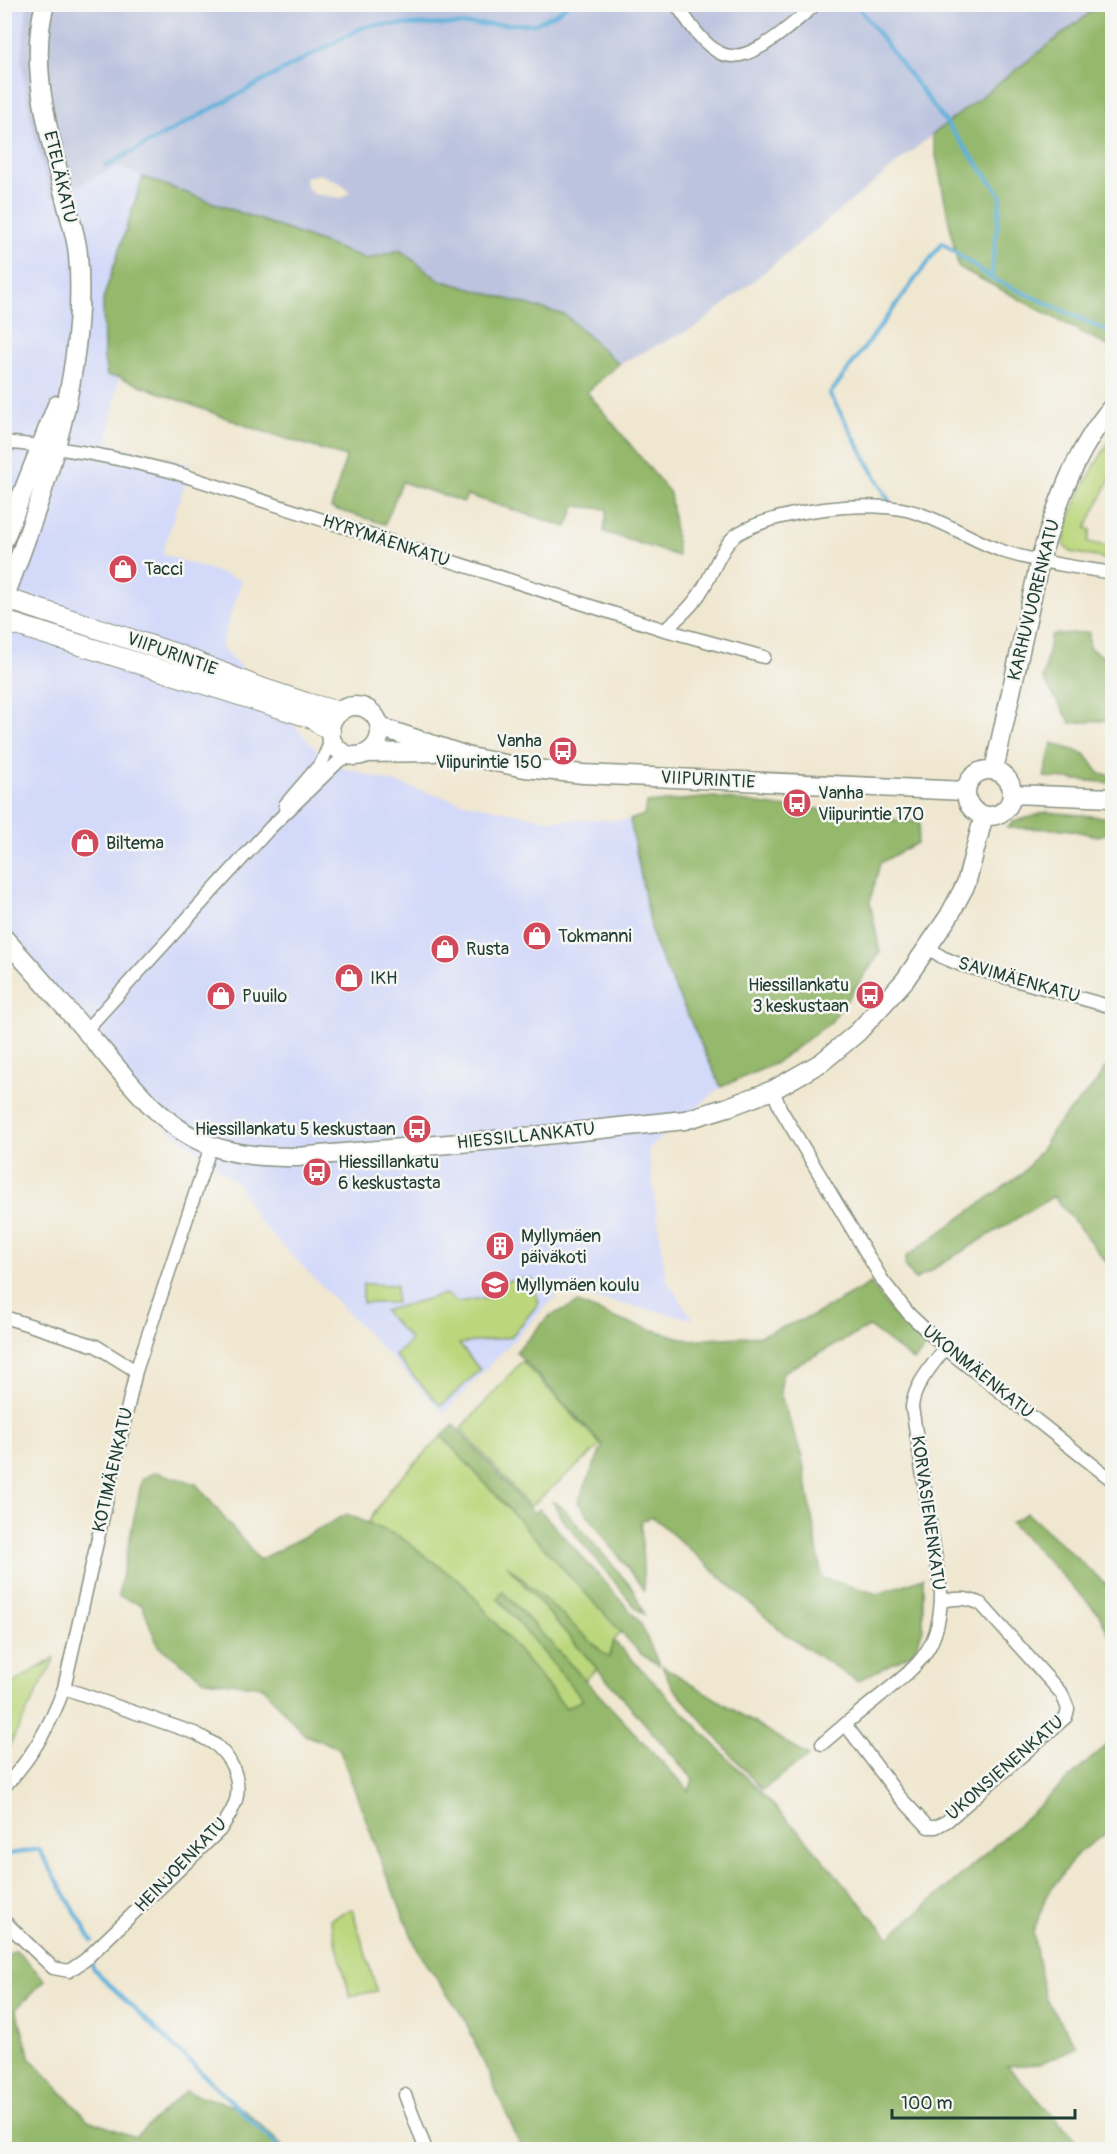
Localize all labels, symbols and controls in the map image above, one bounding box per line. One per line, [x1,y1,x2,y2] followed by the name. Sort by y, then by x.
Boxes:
[38,129,82,225] street label: ETELÄKATU
[319,510,453,572] street label: HYRYMÄENKATU
[1003,517,1065,683] street label: KARHUVUORENKATU
[107,553,139,585] shop icon: Tacci
[144,558,183,581] place label: Tacci
[123,627,221,681] street label: VIIPURINTIE
[435,730,542,774] place label: Vanha Viipurintie 150
[547,735,579,767] bus stop icon: Vanha Viipurintie 150
[660,766,756,794] street label: VIIPURINTIE
[818,782,924,826] place label: Vanha Viipurintie 170
[781,787,813,819] bus stop icon: Vanha Viipurintie 170
[69,827,101,859] shop icon: Biltema
[106,832,164,855] place label: Biltema
[521,920,553,952] shop icon: Tokmanni
[558,925,632,948] place label: Tokmanni
[429,933,461,965] shop icon: Rusta
[466,938,509,961] place label: Rusta
[955,952,1083,1008] street label: SAVIMÄENKATU
[333,962,365,994] shop icon: IKH
[370,967,397,990] place label: IKH
[748,974,849,1018] place label: Hiessillankatu 3 keskustaan
[854,979,886,1011] bus stop icon: Hiessillankatu 3 keskustaan
[205,980,237,1012] shop icon: Puuilo
[242,985,288,1008] place label: Puuilo
[401,1113,433,1145] bus stop icon: Hiessillankatu 5 keskustaan
[456,1117,596,1155] street label: HIESSILLANKATU
[195,1118,396,1141] place label: Hiessillankatu 5 keskustaan
[338,1151,441,1195] place label: Hiessillankatu 6 keskustasta
[301,1156,333,1188] bus stop icon: Hiessillankatu 6 keskustasta
[521,1225,601,1269] place label: Myllymäen päiväkoti
[484,1230,516,1262] building icon: Myllymäen päiväkoti
[479,1269,511,1301] school or university icon: Myllymäen koulu
[516,1274,640,1297] place label: Myllymäen koulu
[918,1320,1038,1424] street label: UKONMÄENKATU
[87,1405,139,1535] street label: KOTIMÄENKATU
[906,1434,950,1592] street label: KORVASIENENKATU
[941,1711,1069,1825] street label: UKONSIENENKATU
[130,1813,232,1917] street label: HEINJOENKATU
[892,2082,1075,2120] scale bar
[901,2092,953,2115] text: 100 m

